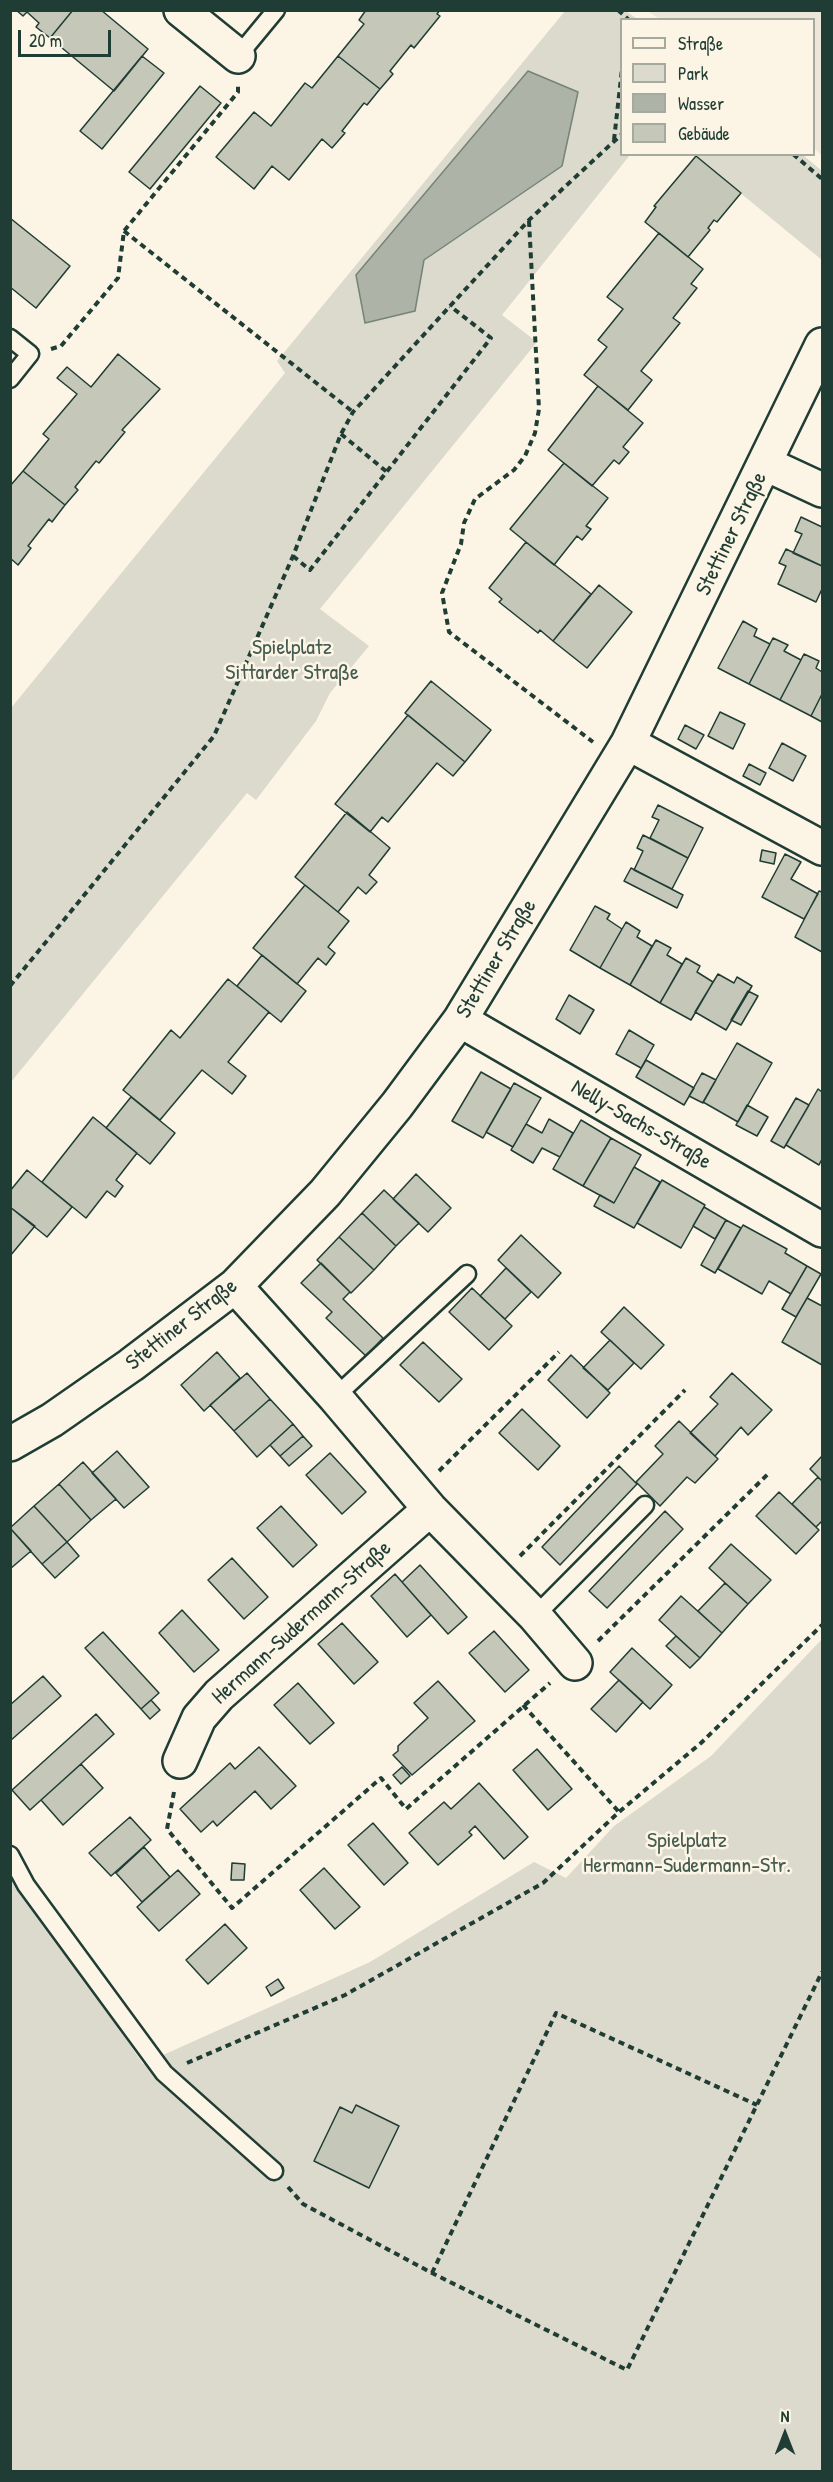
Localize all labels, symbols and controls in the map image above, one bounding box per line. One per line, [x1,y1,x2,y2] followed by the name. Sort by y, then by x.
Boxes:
[21,18,114,56] scale bar
[620,18,815,156] legend
[29,28,62,53] text: 20 m
[678,31,723,56] text: Straße
[678,61,708,86] text: Park
[678,91,724,116] text: Wasser
[678,121,730,146] text: Gebäude
[691,468,773,600] street label: Stettiner Straße
[225,635,359,686] park label: Spielplatz Sittarder Straße
[451,895,543,1023] street label: Stettiner Straße
[566,1074,716,1176] street label: Nelly-Sachs-Straße
[121,1273,243,1377] street label: Stettiner Straße
[207,1536,397,1710] street label: Hermann-Sudermann-Straße
[583,1828,791,1880] park label: Spielplatz Hermann-Sudermann-Str.
[755,2404,815,2464] north arrow
[781,2405,789,2427] text: N

